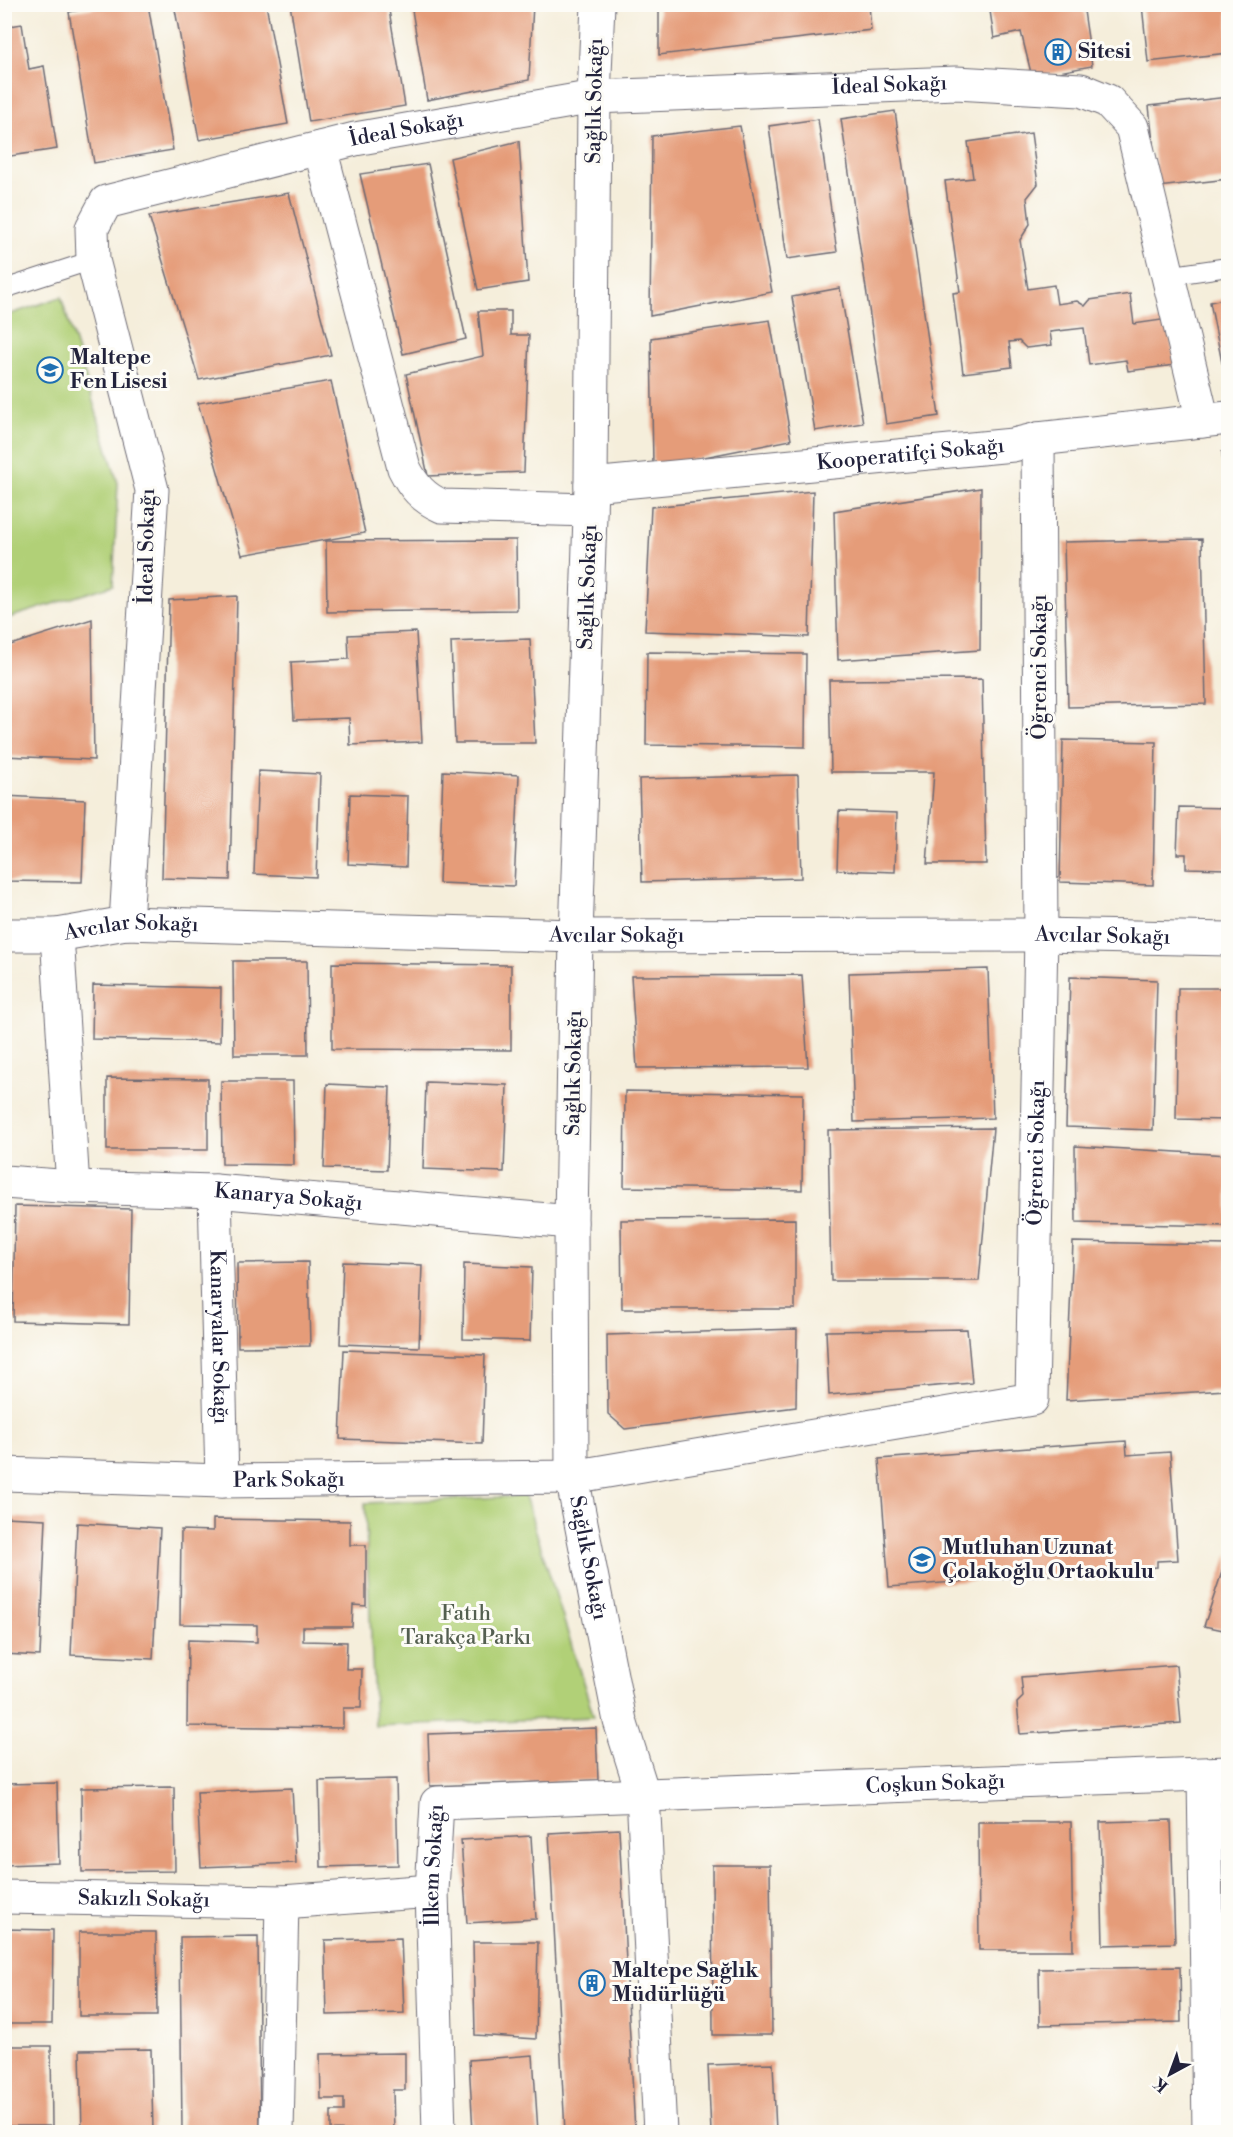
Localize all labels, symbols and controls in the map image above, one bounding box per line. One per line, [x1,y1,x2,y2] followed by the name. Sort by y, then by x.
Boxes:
[1043,37,1073,67] building icon: Sitesi
[581,38,609,164] street label: Sağlık Sokağı
[1078,39,1131,65] place label: Sitesi
[831,70,948,101] street label: İdeal Sokağı
[346,107,466,153] street label: İdeal Sokağı
[70,345,168,395] place label: Maltepe Fen Lisesi
[35,355,65,385] school or university icon: Maltepe Fen Lisesi
[816,433,1006,477] street label: Kooperatifçi Sokağı
[131,488,161,604] street label: İdeal Sokağı
[573,524,603,650] street label: Sağlık Sokağı
[1025,594,1053,740] street label: Öğrenci Sokağı
[61,909,199,947] street label: Avcılar Sokağı
[548,922,684,949] street label: Avcılar Sokağı
[1034,922,1171,951] street label: Avcılar Sokağı
[560,1010,588,1136] street label: Sağlık Sokağı
[1020,1080,1051,1226] street label: Öğrenci Sokağı
[213,1178,364,1217] street label: Kanarya Sokağı
[203,1249,234,1425] street label: Kanaryalar Sokağı
[233,1467,345,1494] street label: Park Sokağı
[563,1494,613,1622] street label: Sağlık Sokağı
[942,1535,1154,1585] place label: Mutluhan Uzunat Çolakoğlu Ortaokulu
[907,1545,937,1575] school or university icon: Mutluhan Uzunat Çolakoğlu Ortaokulu
[401,1601,531,1651] park label: Fatıh Tarakça Parkı
[865,1768,1006,1800] street label: Coşkun Sokağı
[418,1803,450,1927] street label: İlkem Sokağı
[78,1885,210,1914] street label: Sakızlı Sokağı
[612,1958,759,2008] place label: Maltepe Sağlık Müdürlüğü
[577,1968,607,1998] building icon: Maltepe Sağlık Müdürlüğü
[1140,2044,1200,2104] north arrow
[1149,2072,1172,2096] text: K

